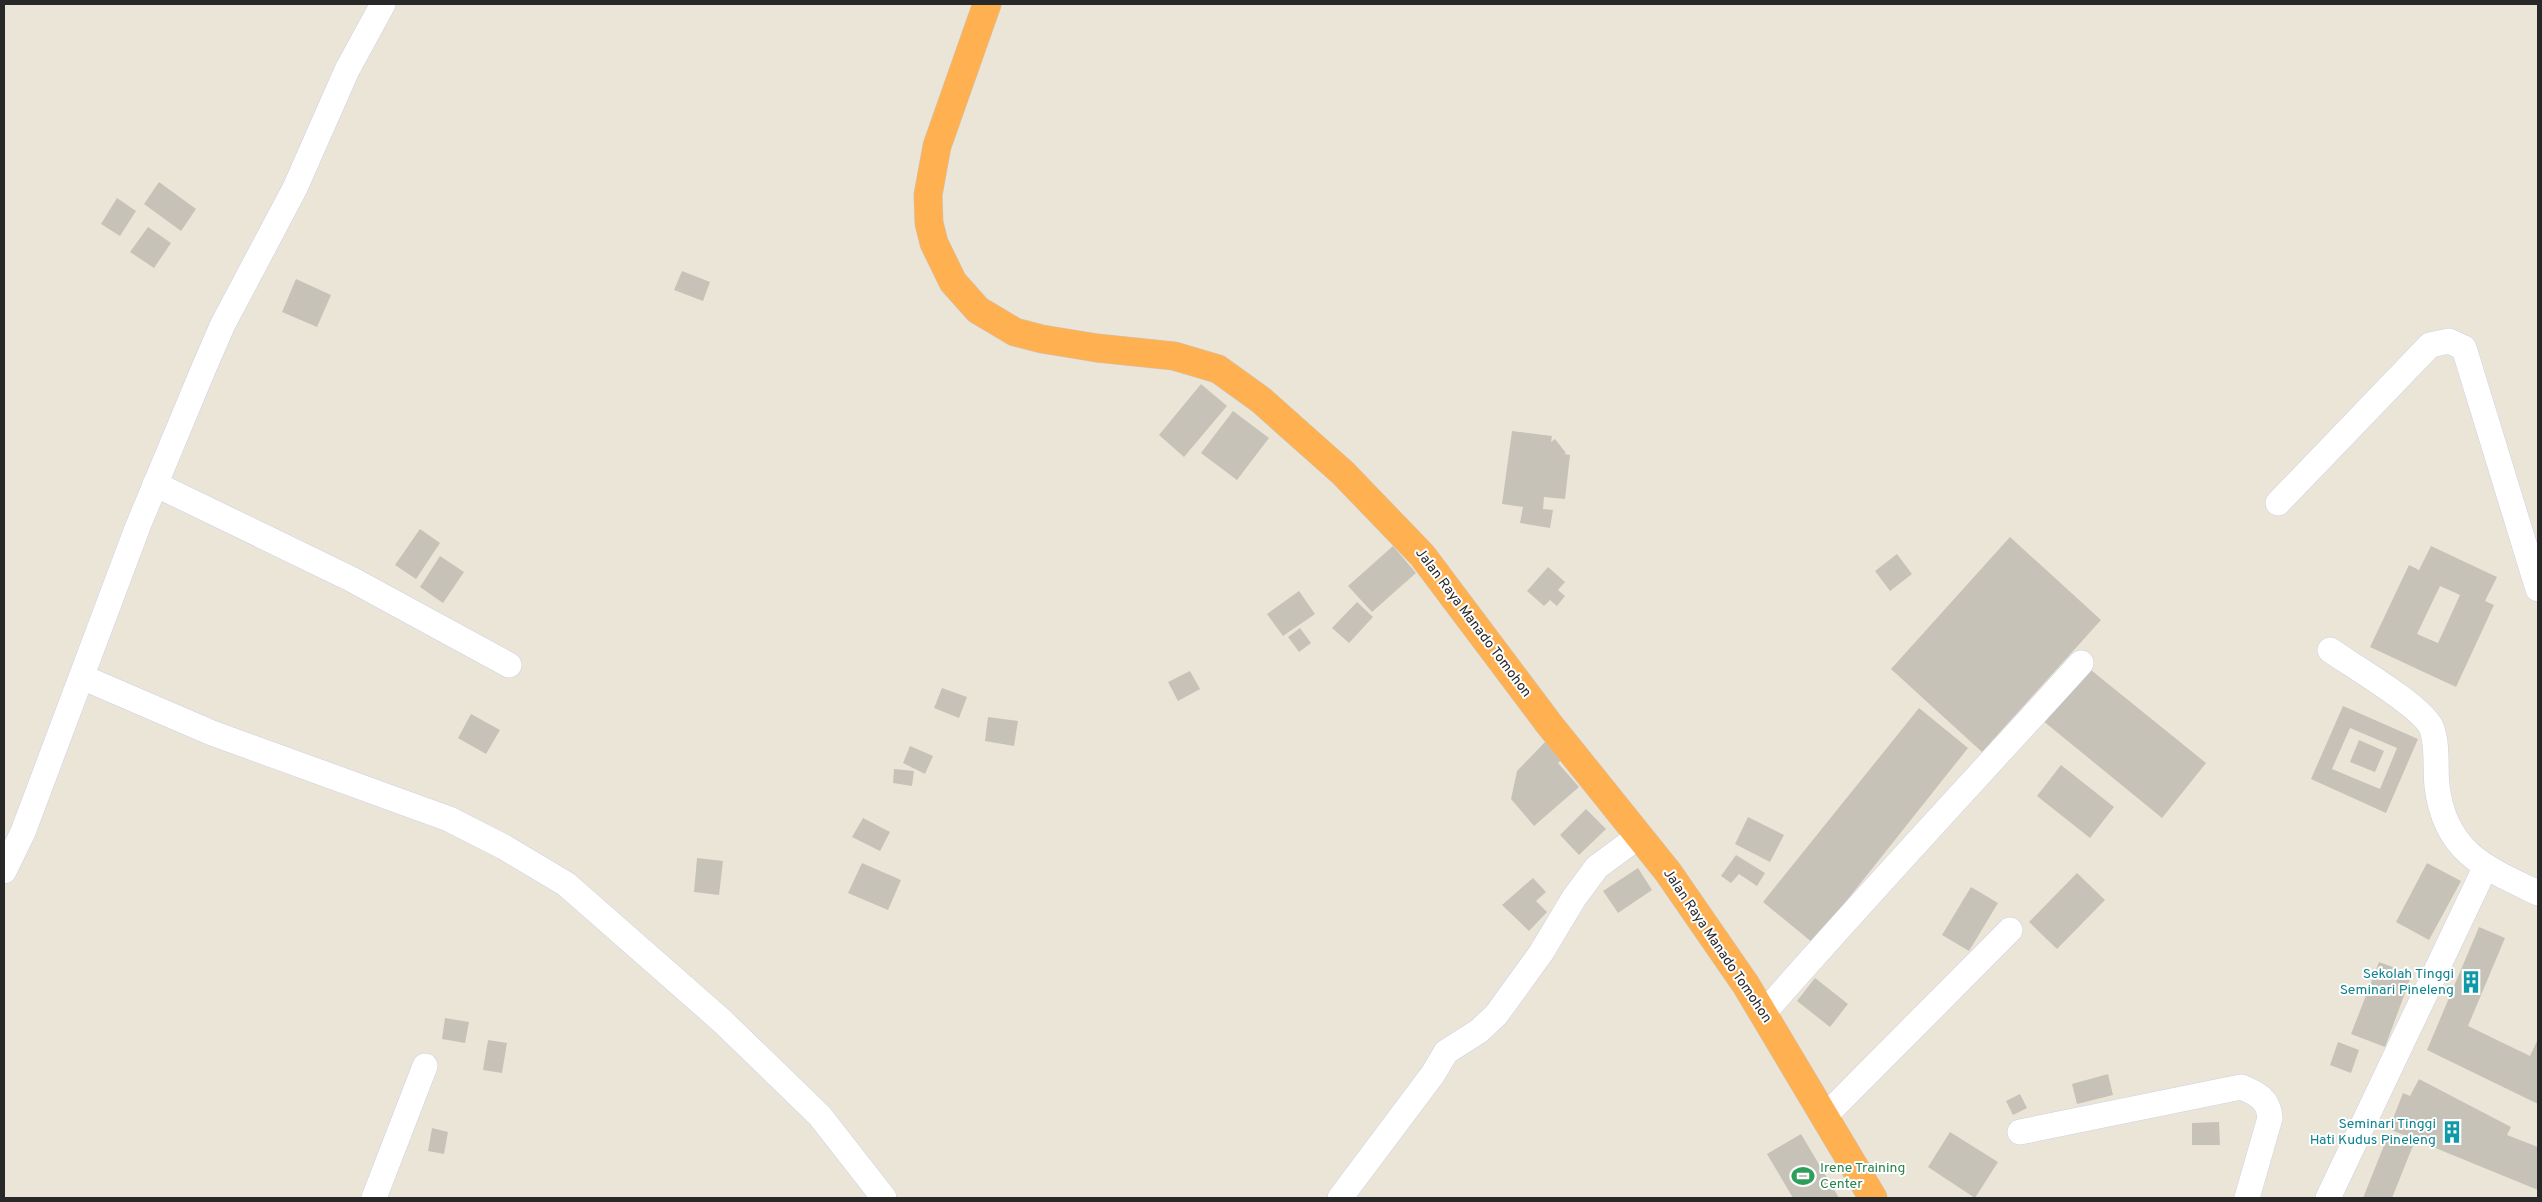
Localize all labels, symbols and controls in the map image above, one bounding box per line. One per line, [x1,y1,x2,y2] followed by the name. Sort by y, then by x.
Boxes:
[1411,545,1535,701] street label: Jalan Raya Manado Tomohon
[1659,866,1775,1026] street label: Jalan Raya Manado Tomohon
[2340,966,2454,999] place label: Sekolah Tinggi Seminari Pineleng
[2458,969,2484,995] building icon: Sekolah Tinggi Seminari Pineleng
[2310,1116,2436,1149] place label: Seminari Tinggi Hati Kudus Pineleng
[2439,1119,2465,1145] building icon: Seminari Tinggi Hati Kudus Pineleng
[1820,1160,1906,1193] place label: Irene Training Center
[1790,1163,1816,1189] sports icon: Irene Training Center

